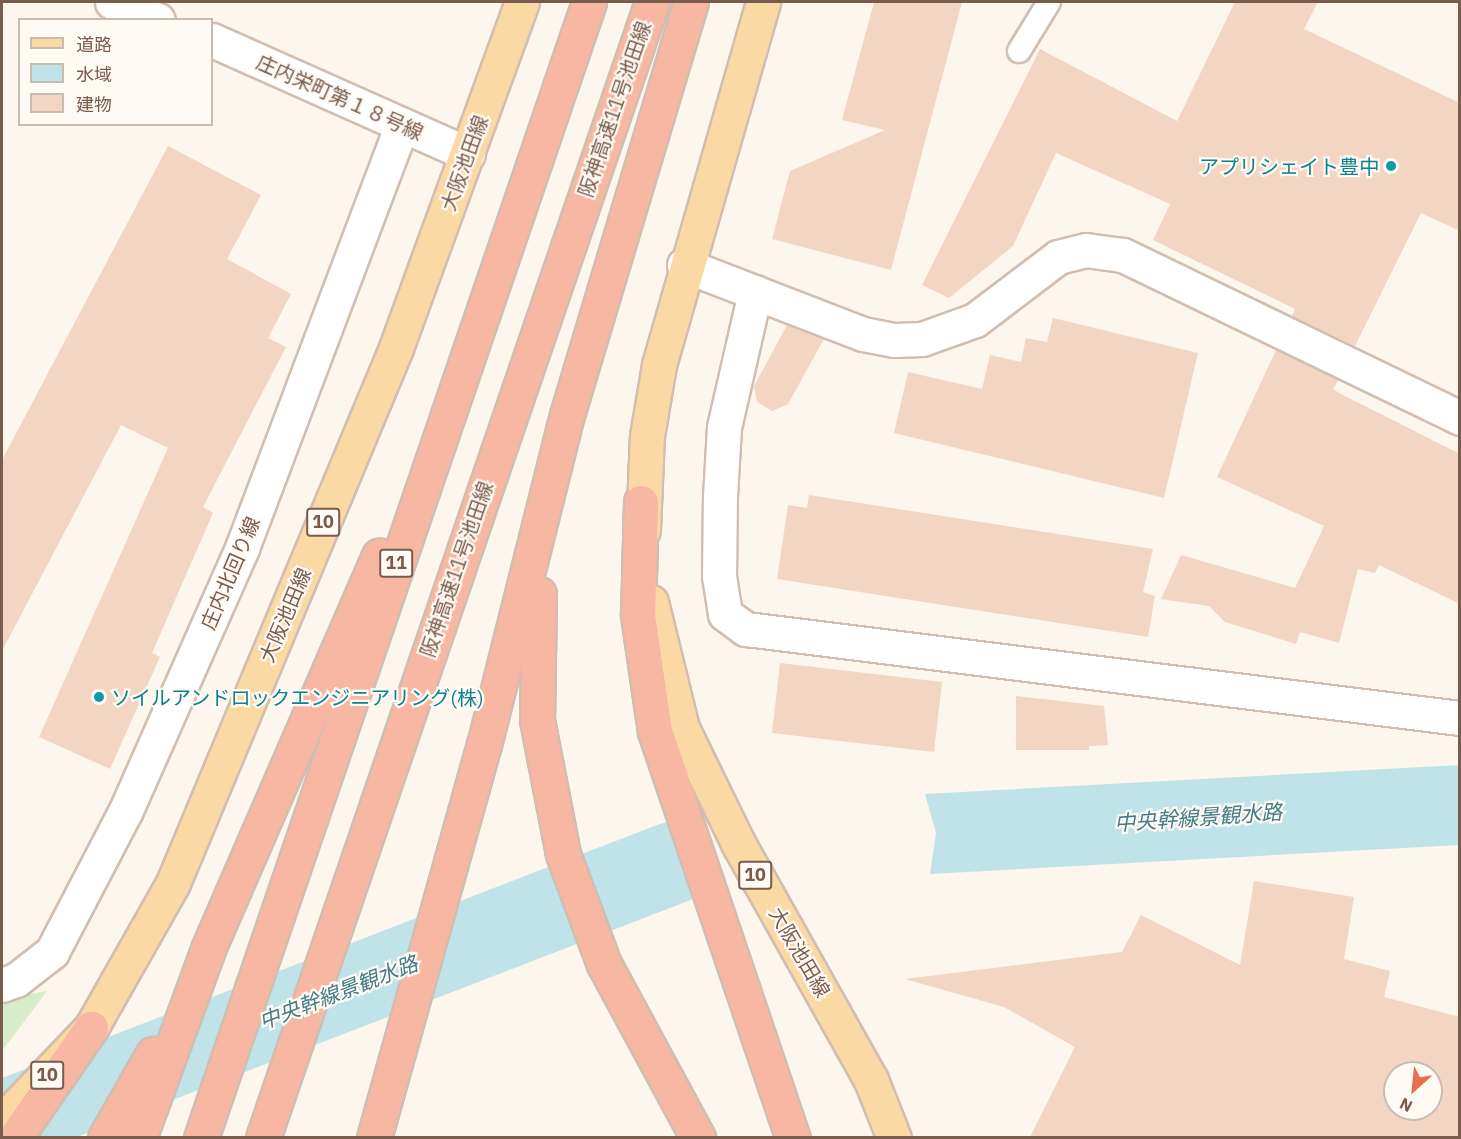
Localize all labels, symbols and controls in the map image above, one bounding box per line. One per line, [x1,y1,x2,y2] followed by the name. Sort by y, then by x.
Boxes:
[18,18,213,126] legend
[573,18,655,200] street label: 阪神高速11号池田線
[76,33,112,56] text: 道路
[253,49,427,145] street label: 庄内栄町第１８号線
[76,63,112,86] text: 水域
[76,93,112,116] text: 建物
[436,112,492,214] street label: 大阪池田線
[1199,154,1379,178] place label: アプリシェイト豊中
[1384,159,1398,173] marker: アプリシェイト豊中
[415,478,497,660] street label: 阪神高速11号池田線
[305,507,341,537] road number: 10
[196,513,264,633] street label: 庄内北回り線
[378,548,414,578] road number: 11
[254,564,316,666] street label: 大阪池田線
[111,685,484,709] place label: ソイルアンドロックエンジニアリング(株)
[92,690,106,704] marker: ソイルアンドロックエンジニアリング(株)
[1113,799,1283,835] water label: 中央幹線景観水路
[737,860,773,890] road number: 10
[765,903,835,1001] street label: 大阪池田線
[255,950,421,1034] water label: 中央幹線景観水路
[29,1060,65,1090] road number: 10
[1383,1061,1443,1121] north arrow
[1396,1094,1415,1117] text: N

